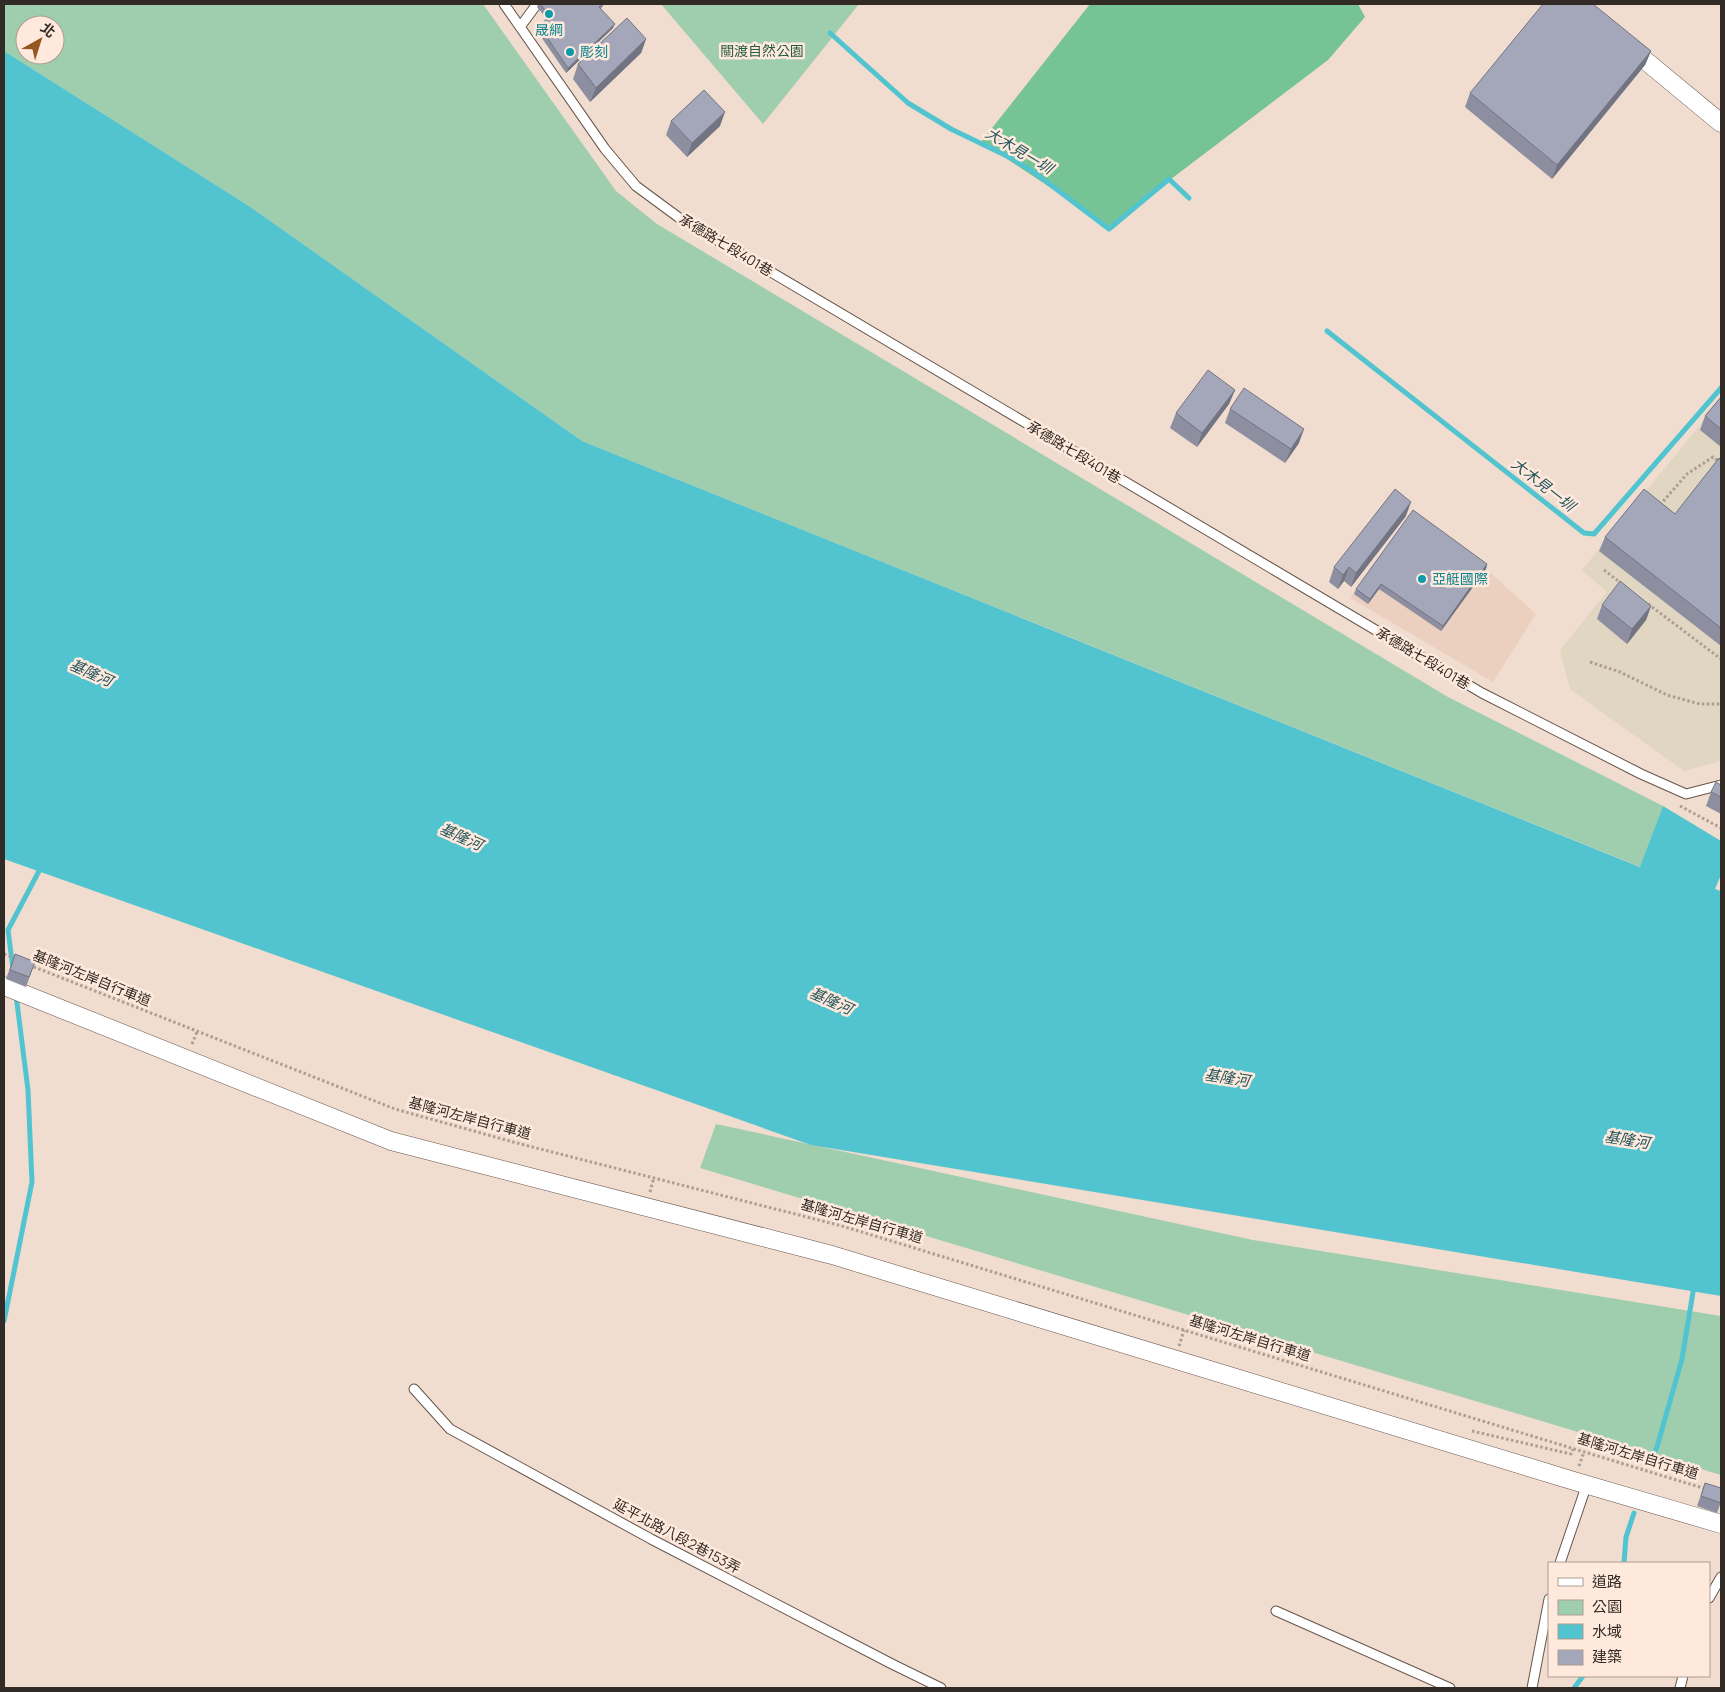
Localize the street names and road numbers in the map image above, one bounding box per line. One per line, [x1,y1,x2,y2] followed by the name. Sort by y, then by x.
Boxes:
[676,209,777,280] street label: 承德路七段401巷
[1024,416,1125,487] street label: 承德路七段401巷
[1373,622,1474,693] street label: 承德路七段401巷
[30,945,154,1010] street label: 基隆河左岸自行車道
[407,1092,533,1143] street label: 基隆河左岸自行車道
[799,1194,925,1247] street label: 基隆河左岸自行車道
[1187,1310,1313,1365] street label: 基隆河左岸自行車道
[1575,1428,1701,1483] street label: 基隆河左岸自行車道
[610,1494,744,1577] street label: 延平北路八段2巷153弄

